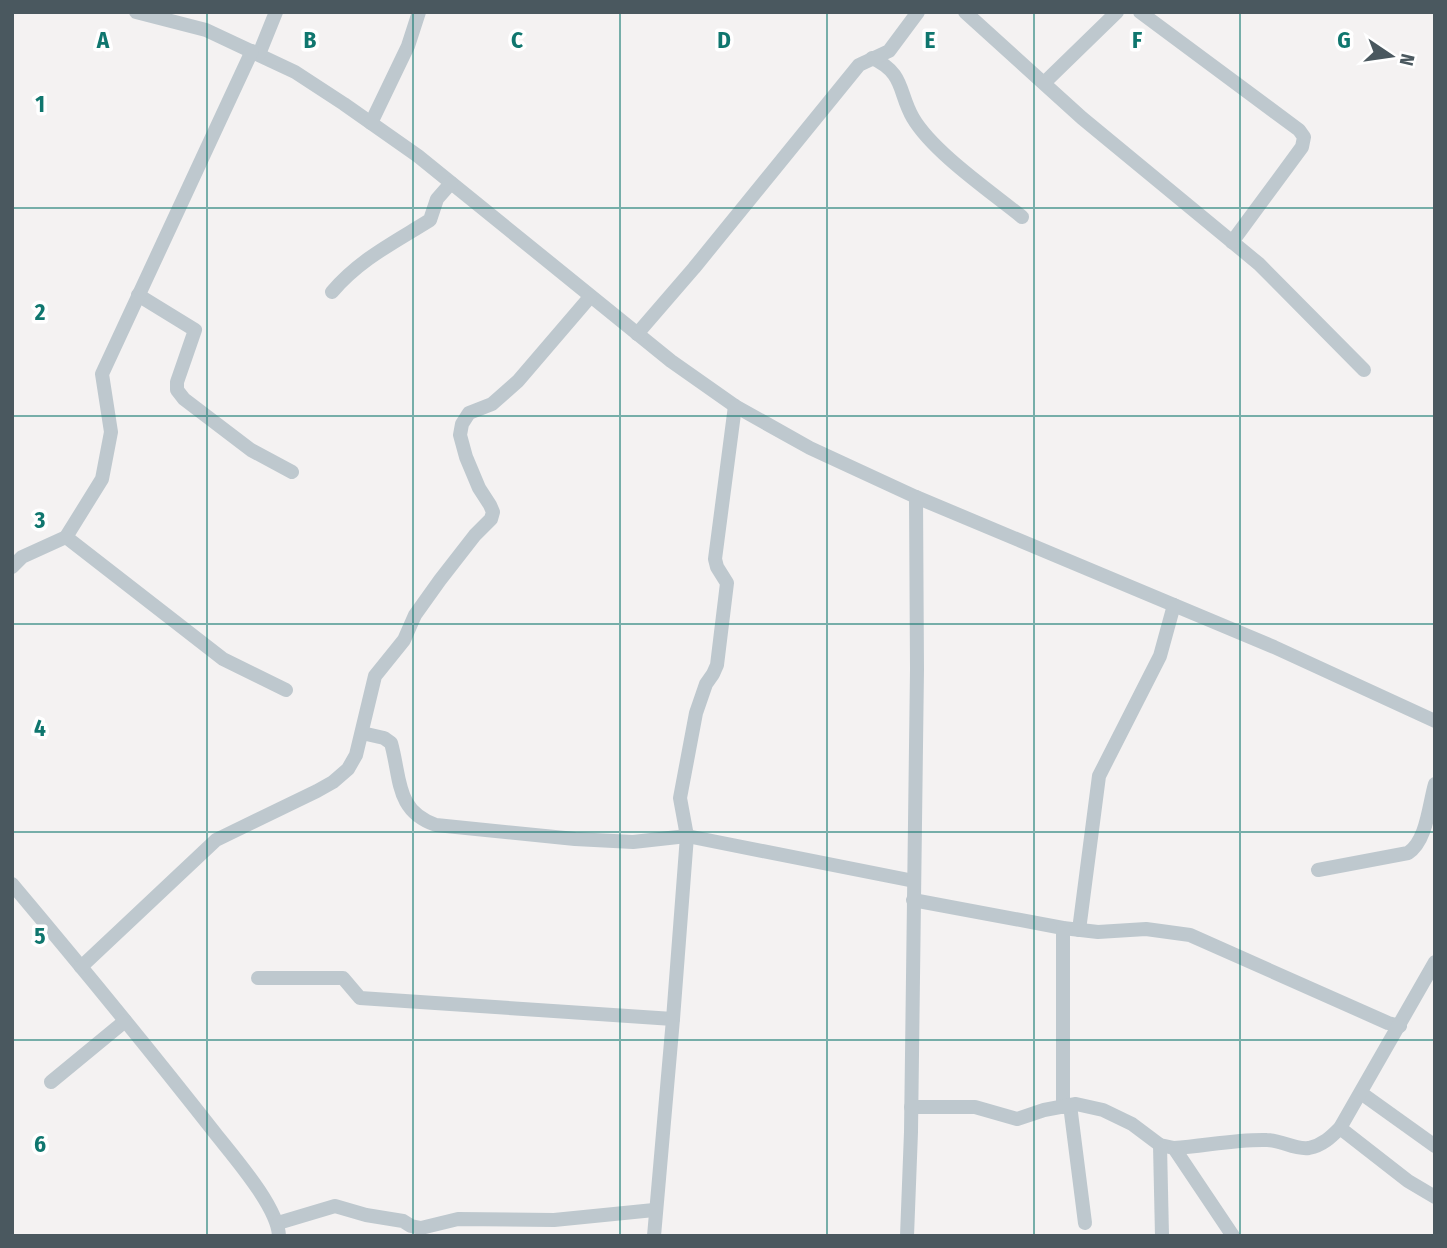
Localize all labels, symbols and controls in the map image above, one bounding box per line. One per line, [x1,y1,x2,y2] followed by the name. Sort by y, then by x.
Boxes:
[1356,21,1426,91] north arrow
[96,26,110,54] text: A
[304,26,317,54] text: B
[511,26,523,54] text: C
[717,26,731,54] text: D
[925,26,936,54] text: E
[1132,26,1142,54] text: F
[1337,26,1351,54] text: G
[1395,52,1420,68] text: N
[35,90,45,118] text: 1
[34,298,46,326] text: 2
[34,506,46,534] text: 3
[34,714,46,742] text: 4
[34,922,46,950] text: 5
[34,1130,46,1158] text: 6

